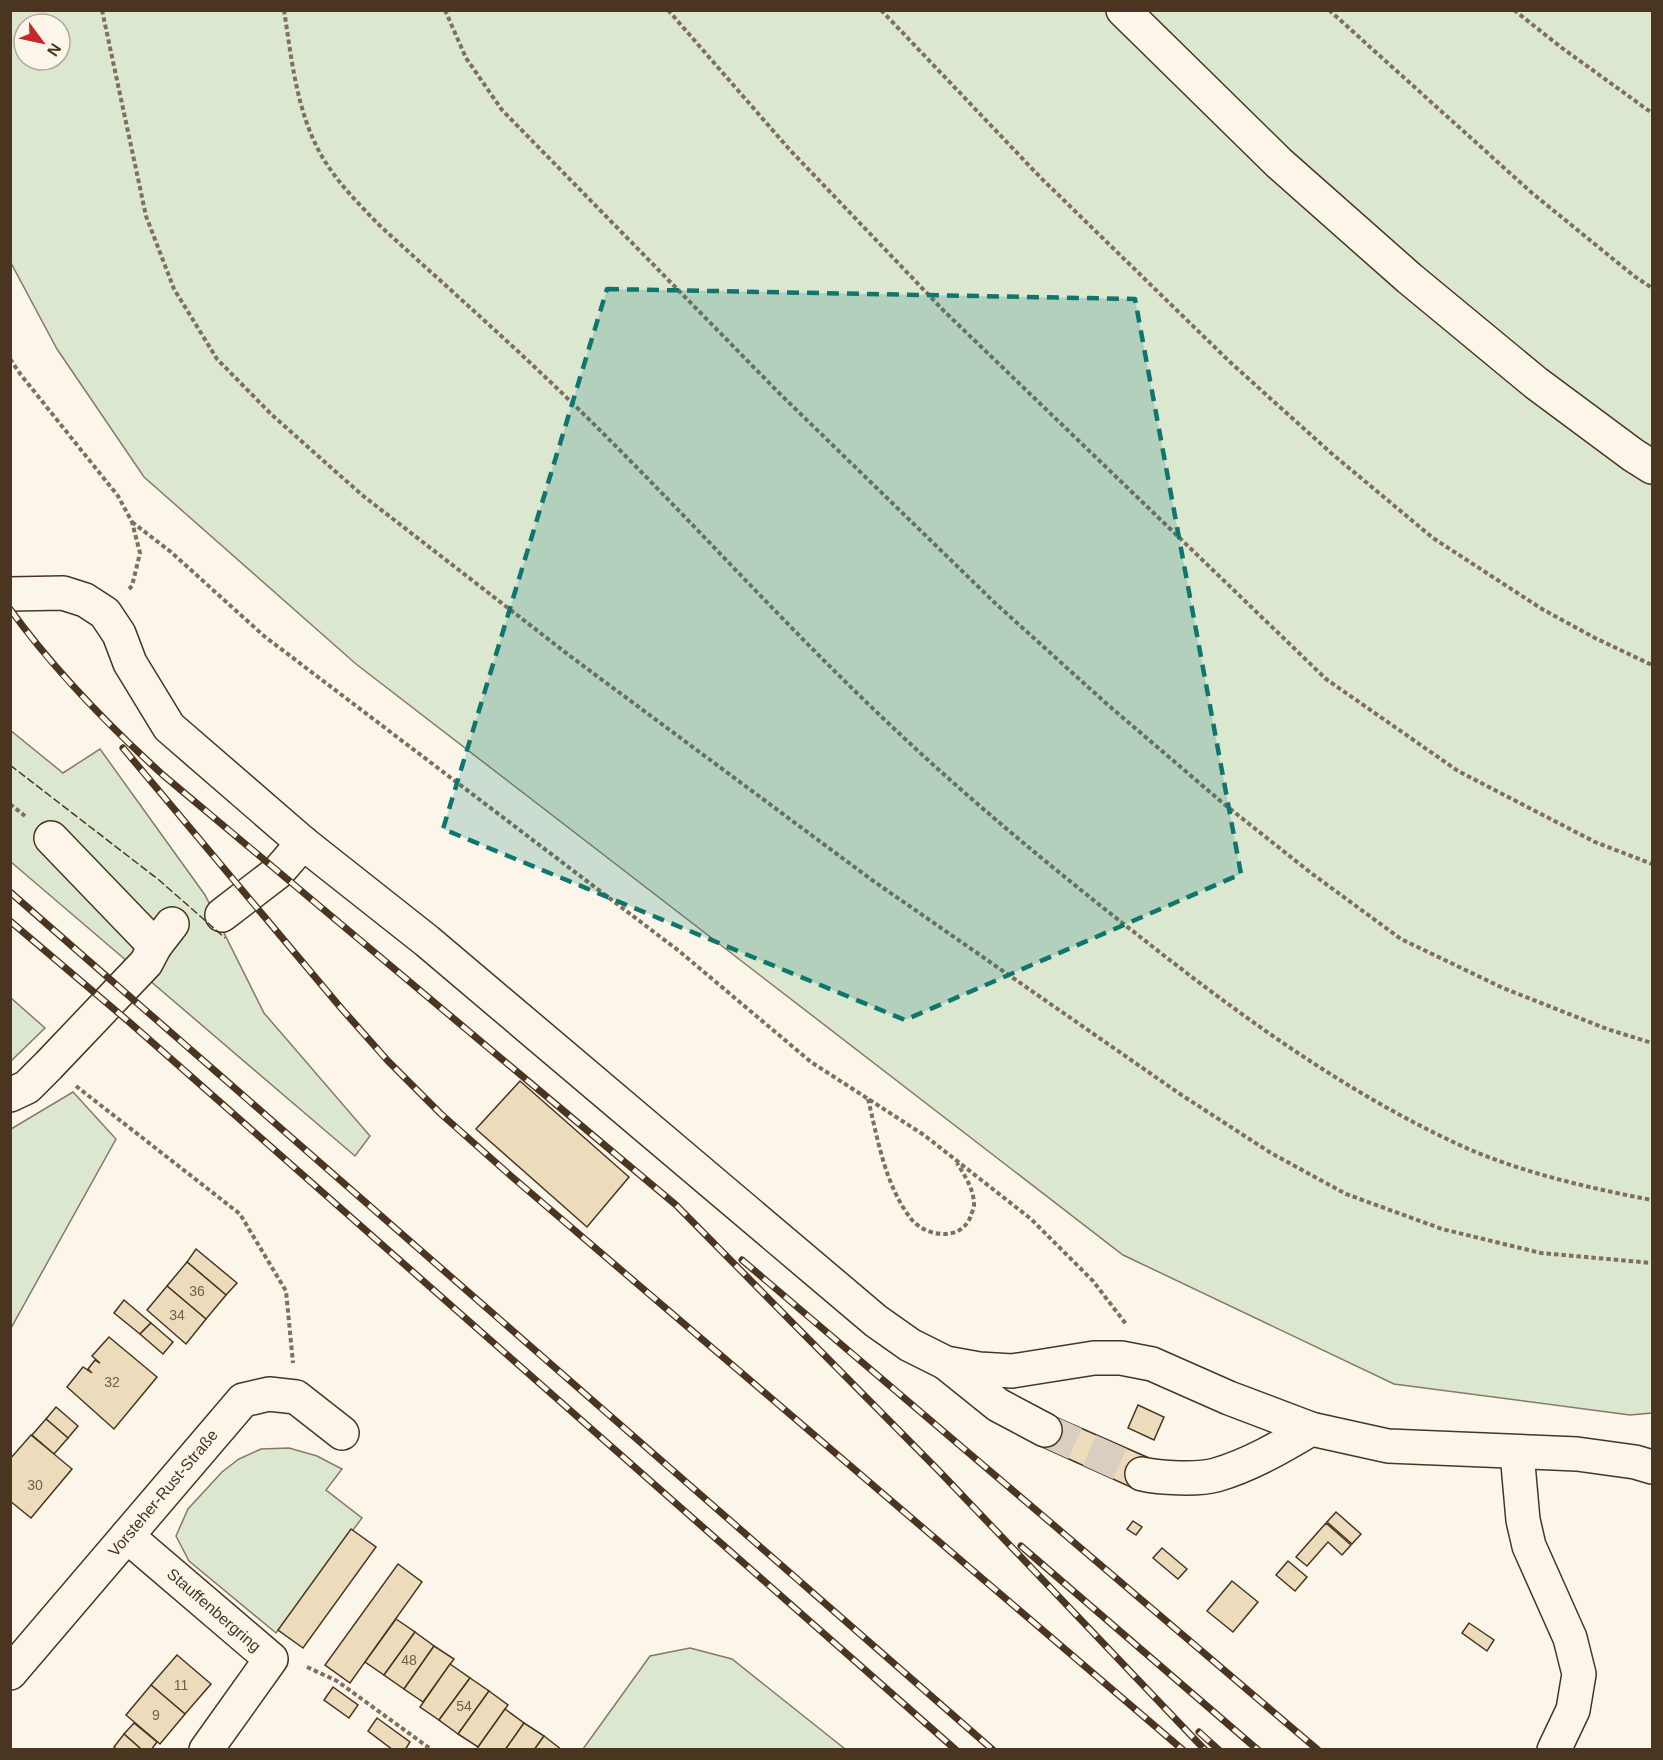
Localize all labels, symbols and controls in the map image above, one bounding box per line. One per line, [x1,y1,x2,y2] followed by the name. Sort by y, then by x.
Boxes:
[12,12,72,72] north arrow
[44,40,64,59] text: N
[189,1283,205,1299] house number: 36
[169,1307,185,1323] house number: 34
[104,1374,120,1390] house number: 32
[105,1426,221,1560] street label: Vorsteher-Rust-Straße
[27,1477,43,1493] house number: 30
[164,1565,264,1655] street label: Stauffenbergring
[401,1652,417,1668] house number: 48
[174,1677,188,1693] house number: 11
[456,1698,472,1714] house number: 54
[152,1707,160,1723] house number: 9

